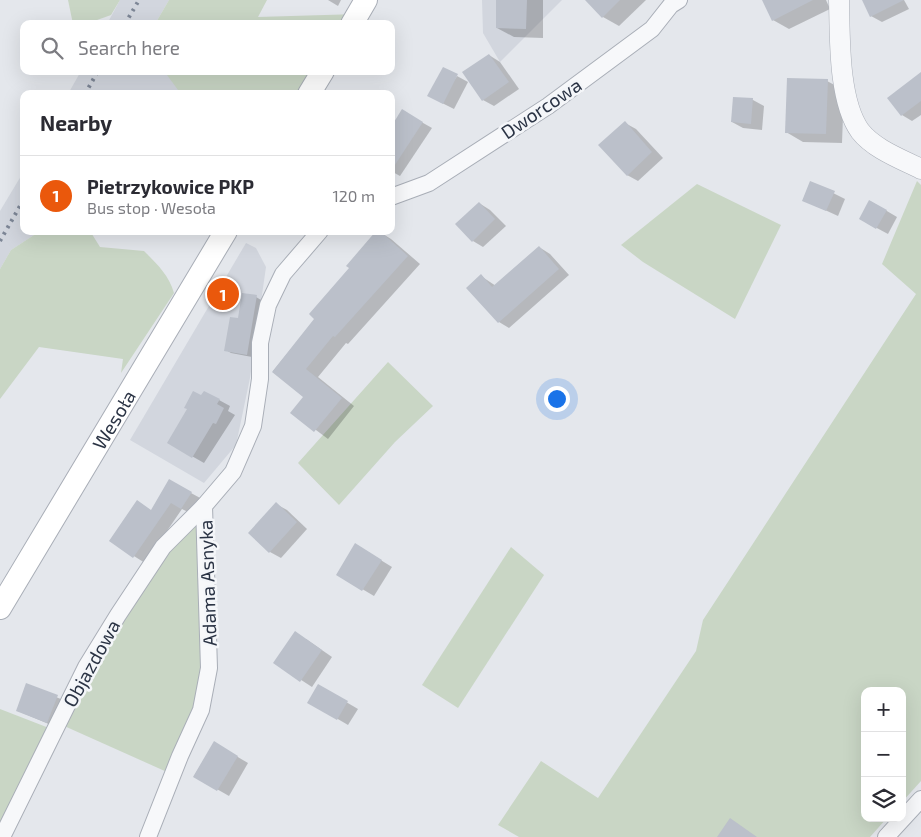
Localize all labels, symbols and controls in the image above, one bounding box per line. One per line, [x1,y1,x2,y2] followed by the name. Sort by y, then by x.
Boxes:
[20,20,395,75] search box
[38,34,66,62] icon: search
[78,36,180,59] text: Search here
[496,73,586,143] street label: Dworcowa
[40,110,112,135] text: Nearby
[87,175,254,198] text: Pietrzykowice PKP
[53,186,59,205] text: 1
[332,186,375,205] text: 120 m
[87,198,216,217] text: Bus stop · Wesoła
[207,275,239,313] pin: 1
[87,386,140,453] street label: Wesoła
[544,386,570,412] your location
[193,519,221,647] street label: Adama Asnyka
[58,615,124,711] street label: Objazdowa
[861,687,906,822] map controls
[861,687,906,732] button: +
[861,732,906,777] button: −
[861,777,906,822] button: layers

